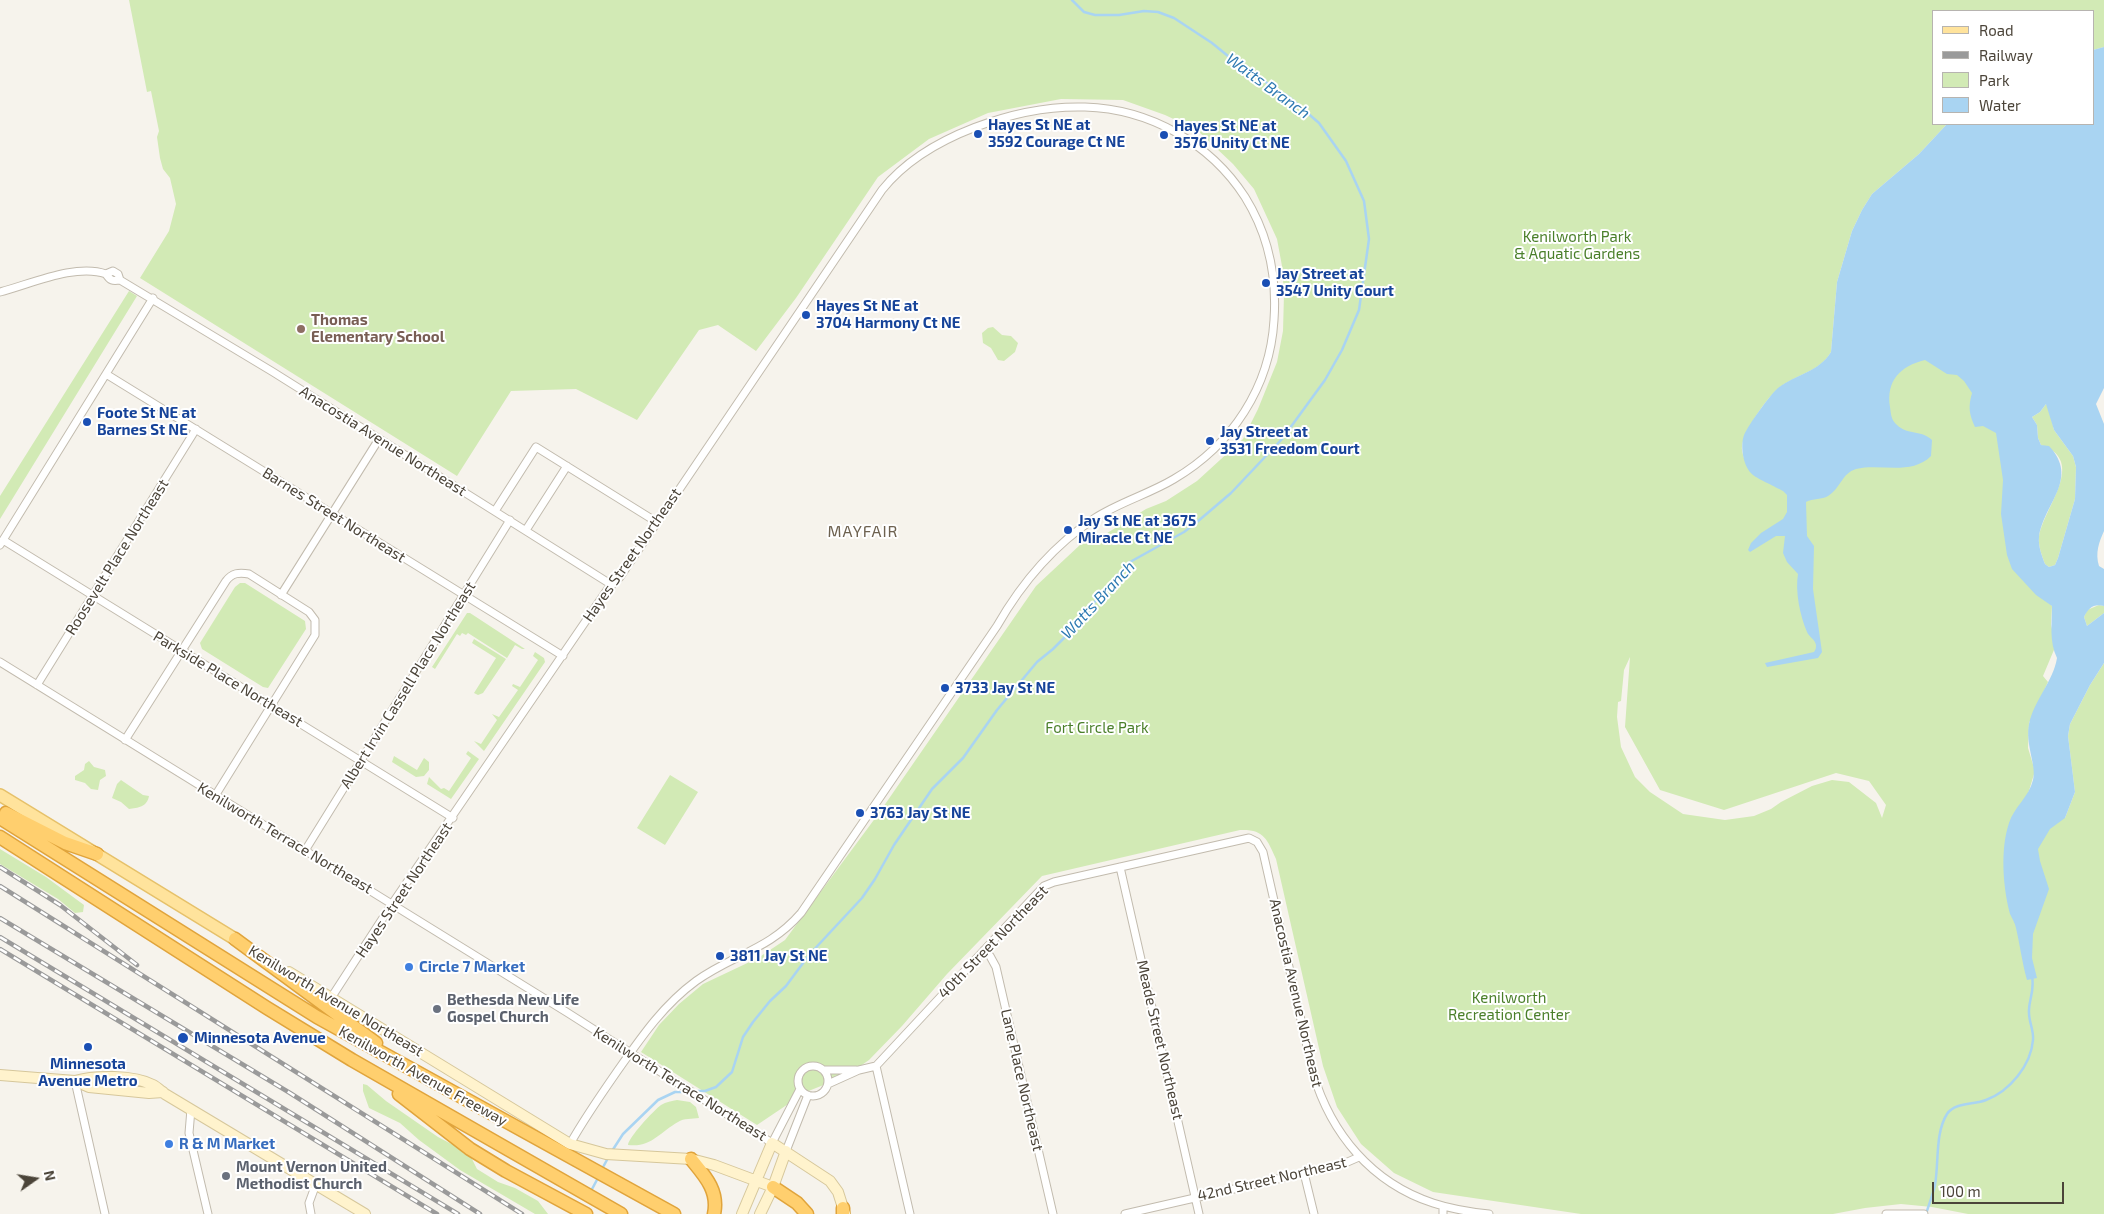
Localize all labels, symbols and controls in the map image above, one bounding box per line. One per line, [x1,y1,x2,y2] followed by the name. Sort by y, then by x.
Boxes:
[1932,10,2094,125] legend
[1979,21,2014,39] text: Road
[1979,46,2033,64] text: Railway
[1222,49,1314,123] water label: Watts Branch
[1979,71,2010,89] text: Park
[1979,96,2021,114] text: Water
[988,116,1125,151] place label: Hayes St NE at 3592 Courage Ct NE
[1174,117,1290,152] place label: Hayes St NE at 3576 Unity Ct NE
[972,128,984,140] marker: Hayes St NE at 3592 Courage Ct NE
[1158,129,1170,141] marker: Hayes St NE at 3576 Unity Ct NE
[1514,228,1640,263] park label: Kenilworth Park & Aquatic Gardens
[1276,265,1394,300] place label: Jay Street at 3547 Unity Court
[1260,277,1272,289] marker: Jay Street at 3547 Unity Court
[816,297,960,332] place label: Hayes St NE at 3704 Harmony Ct NE
[800,309,812,321] marker: Hayes St NE at 3704 Harmony Ct NE
[311,311,445,346] place label: Thomas Elementary School
[295,323,307,335] marker: Thomas Elementary School
[296,382,470,500] street label: Anacostia Avenue Northeast
[97,404,196,439] place label: Foote St NE at Barnes St NE
[81,416,93,428] marker: Foote St NE at Barnes St NE
[1220,423,1360,458] place label: Jay Street at 3531 Freedom Court
[1204,435,1216,447] marker: Jay Street at 3531 Freedom Court
[259,464,409,566] street label: Barnes Street Northeast
[62,476,172,638] street label: Roosevelt Place Northeast
[579,485,685,625] street label: Hayes Street Northeast
[1078,512,1196,547] place label: Jay St NE at 3675 Miracle Ct NE
[827,522,899,542] district label: MAYFAIR
[1062,524,1074,536] marker: Jay St NE at 3675 Miracle Ct NE
[1057,557,1139,643] water label: Watts Branch
[337,578,479,792] street label: Albert Irvin Cassell Place Northeast
[150,627,306,731] street label: Parkside Place Northeast
[955,679,1055,697] place label: 3733 Jay St NE
[939,682,951,694] marker: 3733 Jay St NE
[1045,719,1149,737] park label: Fort Circle Park
[194,778,376,898] street label: Kenilworth Terrace Northeast
[870,804,970,822] place label: 3763 Jay St NE
[854,807,866,819] marker: 3763 Jay St NE
[352,819,456,961] street label: Hayes Street Northeast
[934,882,1052,1002] street label: 40th Street Northeast
[1265,897,1327,1089] street label: Anacostia Avenue Northeast
[245,942,427,1060] street label: Kenilworth Avenue Northeast
[730,947,827,965] place label: 3811 Jay St NE
[714,950,726,962] marker: 3811 Jay St NE
[419,958,525,976] place label: Circle 7 Market
[1133,958,1187,1122] street label: Meade Street Northeast
[403,961,415,973] marker: Circle 7 Market
[1448,989,1570,1024] park label: Kenilworth Recreation Center
[447,991,579,1026] place label: Bethesda New Life Gospel Church
[431,1003,443,1015] marker: Bethesda New Life Gospel Church
[997,1007,1047,1153] street label: Lane Place Northeast
[336,1022,510,1130] street label: Kenilworth Avenue Freeway
[590,1023,770,1145] street label: Kenilworth Terrace Northeast
[194,1029,326,1047] place label: Minnesota Avenue
[176,1031,190,1045] marker: Minnesota Avenue
[82,1041,94,1053] marker: Minnesota Avenue Metro
[38,1055,138,1090] place label: Minnesota Avenue Metro
[179,1135,275,1153] place label: R & M Market
[163,1138,175,1150] marker: R & M Market
[1196,1153,1348,1205] street label: 42nd Street Northeast
[10,1154,60,1204] north arrow
[236,1158,387,1193] place label: Mount Vernon United Methodist Church
[41,1169,60,1182] text: N
[220,1170,232,1182] marker: Mount Vernon United Methodist Church
[1934,1172,2066,1204] scale bar
[1940,1182,1981,1200] text: 100 m

